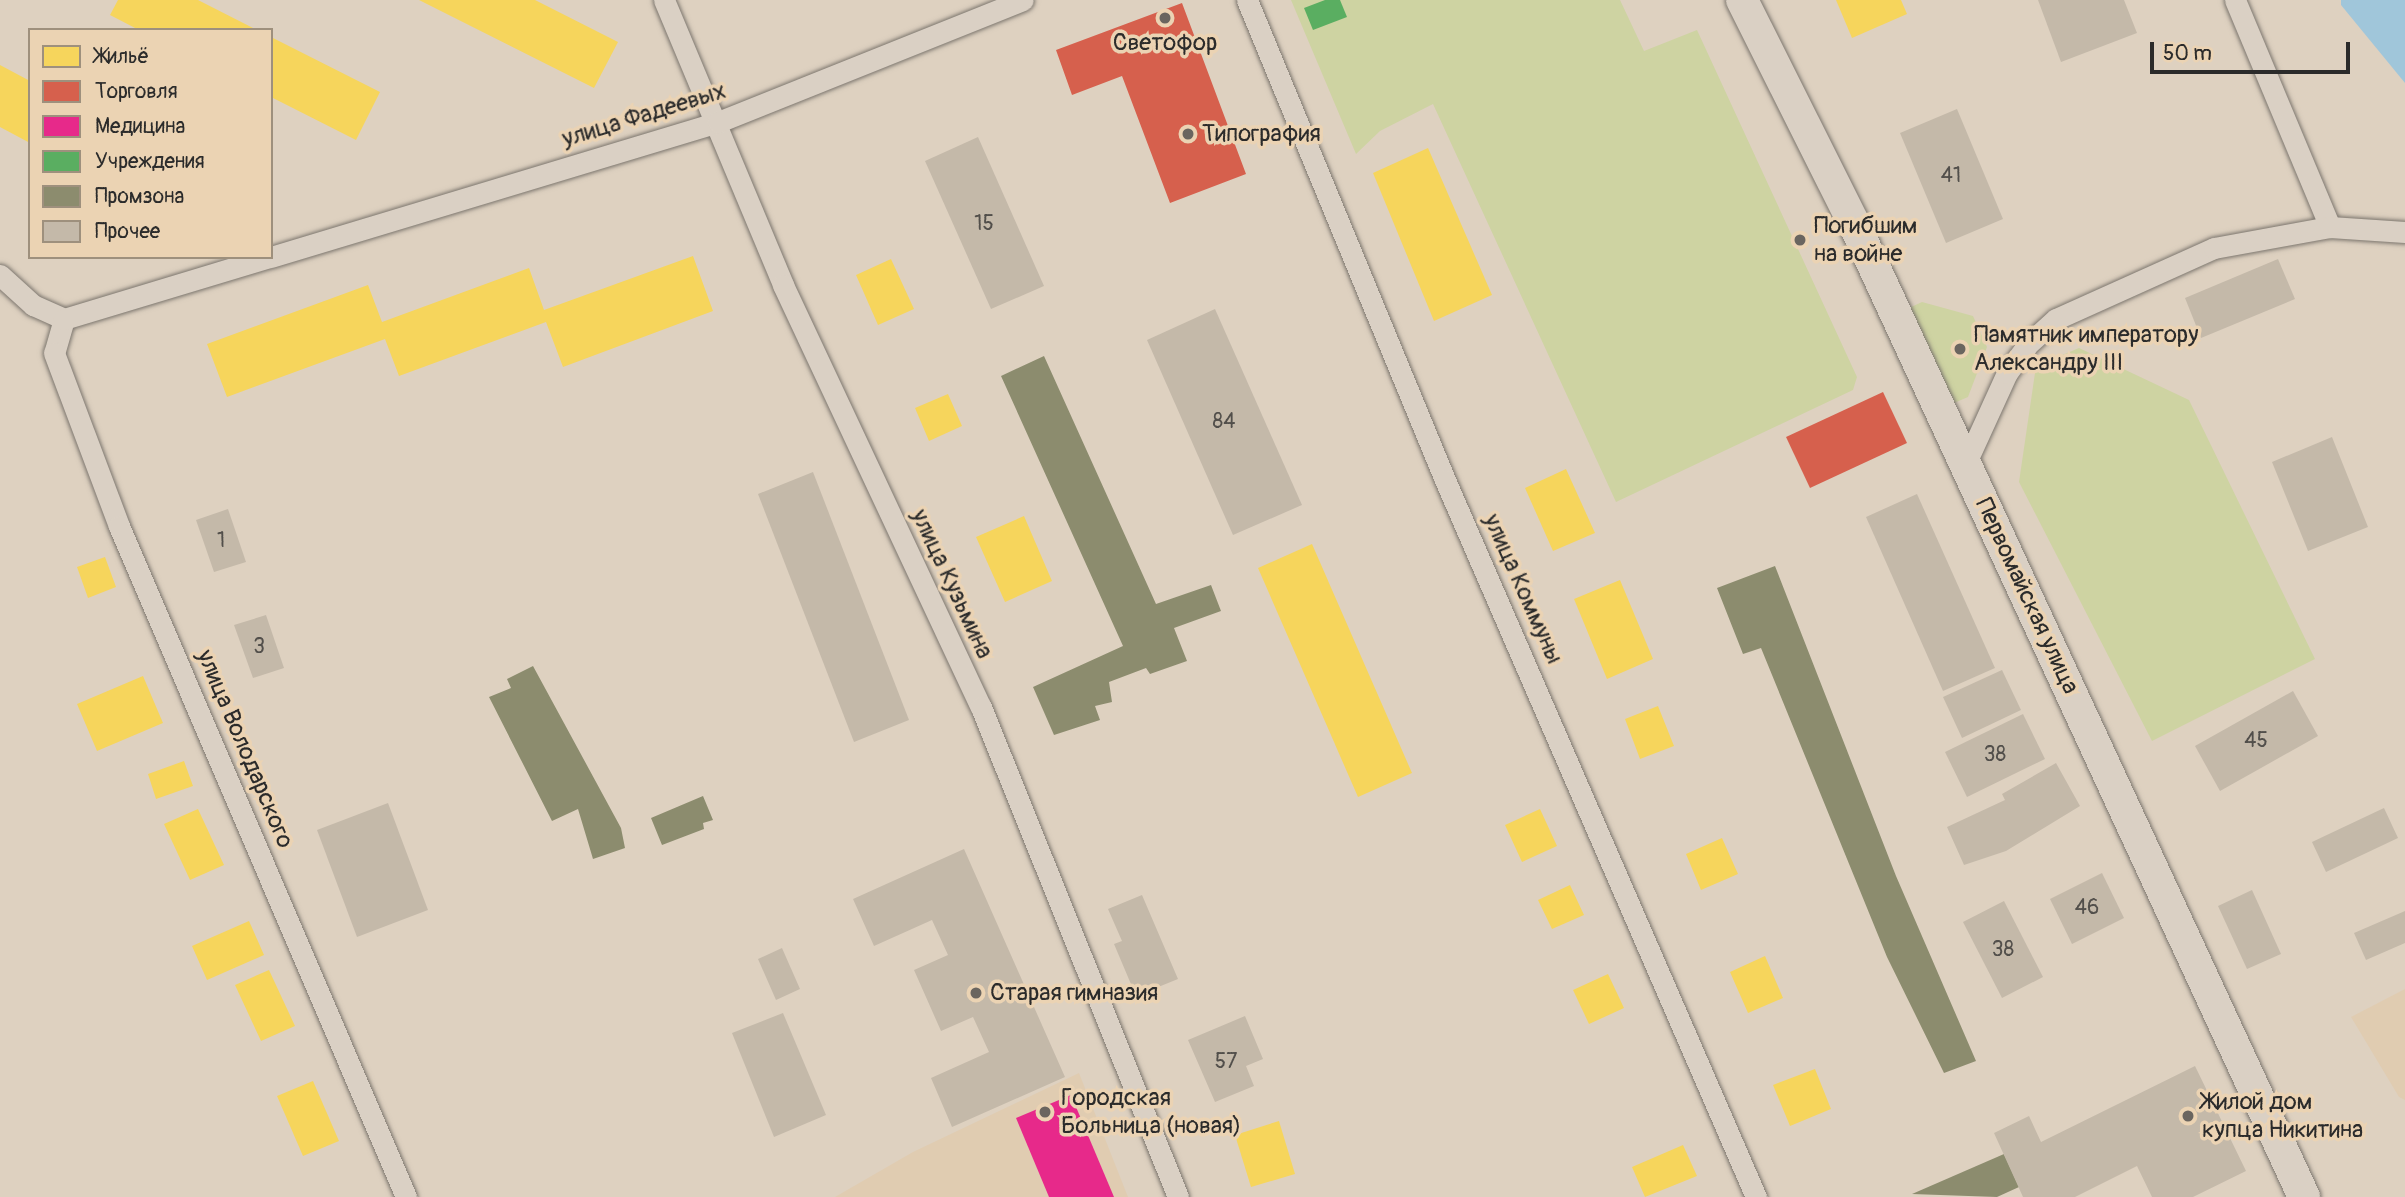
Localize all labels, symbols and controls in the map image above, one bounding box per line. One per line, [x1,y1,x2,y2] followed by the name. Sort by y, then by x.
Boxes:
[1157,10,1173,26] marker: Светофор
[28,28,273,259] legend
[2153,28,2352,72] scale bar
[1113,29,1217,57] place label: Светофор
[2163,40,2212,67] text: 50 m
[95,43,149,70] text: Жильё
[559,76,729,154] street label: улица Фадеевых
[95,78,178,105] text: Торговля
[95,113,185,140] text: Медицина
[1202,120,1321,148] place label: Типография
[1180,126,1196,142] marker: Типография
[95,148,205,175] text: Учреждения
[1941,163,1961,189] house number: 41
[95,183,184,210] text: Промзона
[974,211,994,237] house number: 15
[1814,212,1917,268] place label: Погибшим на войне
[95,218,160,245] text: Прочее
[1792,232,1808,248] marker: Погибшим на войне
[1974,321,2198,377] place label: Памятник императору Александру III
[1952,341,1968,357] marker: Памятник императору Александру III
[1213,409,1235,435] house number: 84
[1969,494,2085,698] street label: Первомайская улица
[905,505,999,663] street label: улица Кузьмина
[1477,510,1569,668] street label: улица Коммуны
[217,528,225,554] house number: 1
[253,634,265,660] house number: 3
[190,646,300,852] street label: улица Володарского
[2244,728,2268,754] house number: 45
[1984,742,2006,768] house number: 38
[2075,895,2099,921] house number: 46
[1992,937,2014,963] house number: 38
[990,979,1158,1007] place label: Старая гимназия
[968,985,984,1001] marker: Старая гимназия
[1215,1049,1237,1075] house number: 57
[1061,1084,1241,1140] place label: Городская Больница (новая)
[2202,1088,2363,1144] place label: Жилой дом купца Никитина
[1035,1102,1055,1122] marker: Городская Больница (новая)
[2180,1108,2196,1124] marker: Жилой дом купца Никитина

